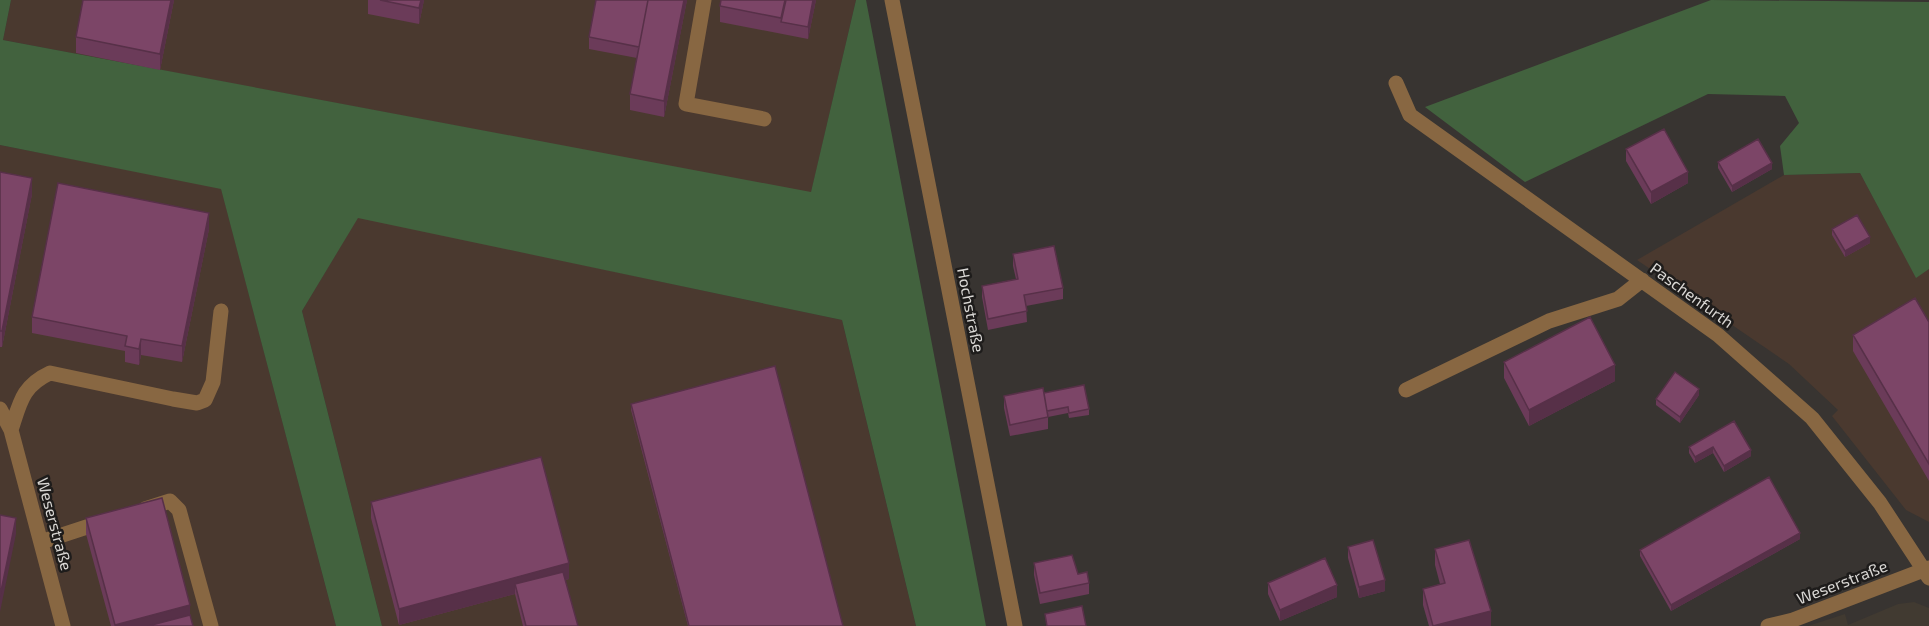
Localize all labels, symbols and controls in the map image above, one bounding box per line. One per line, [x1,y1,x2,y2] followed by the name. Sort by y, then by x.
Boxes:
[1647,258,1738,331] street label: Paschenfurth
[954,266,989,354] street label: Hochstraße
[34,475,77,572] street label: Weserstraße
[1794,556,1890,608] street label: Weserstraße

